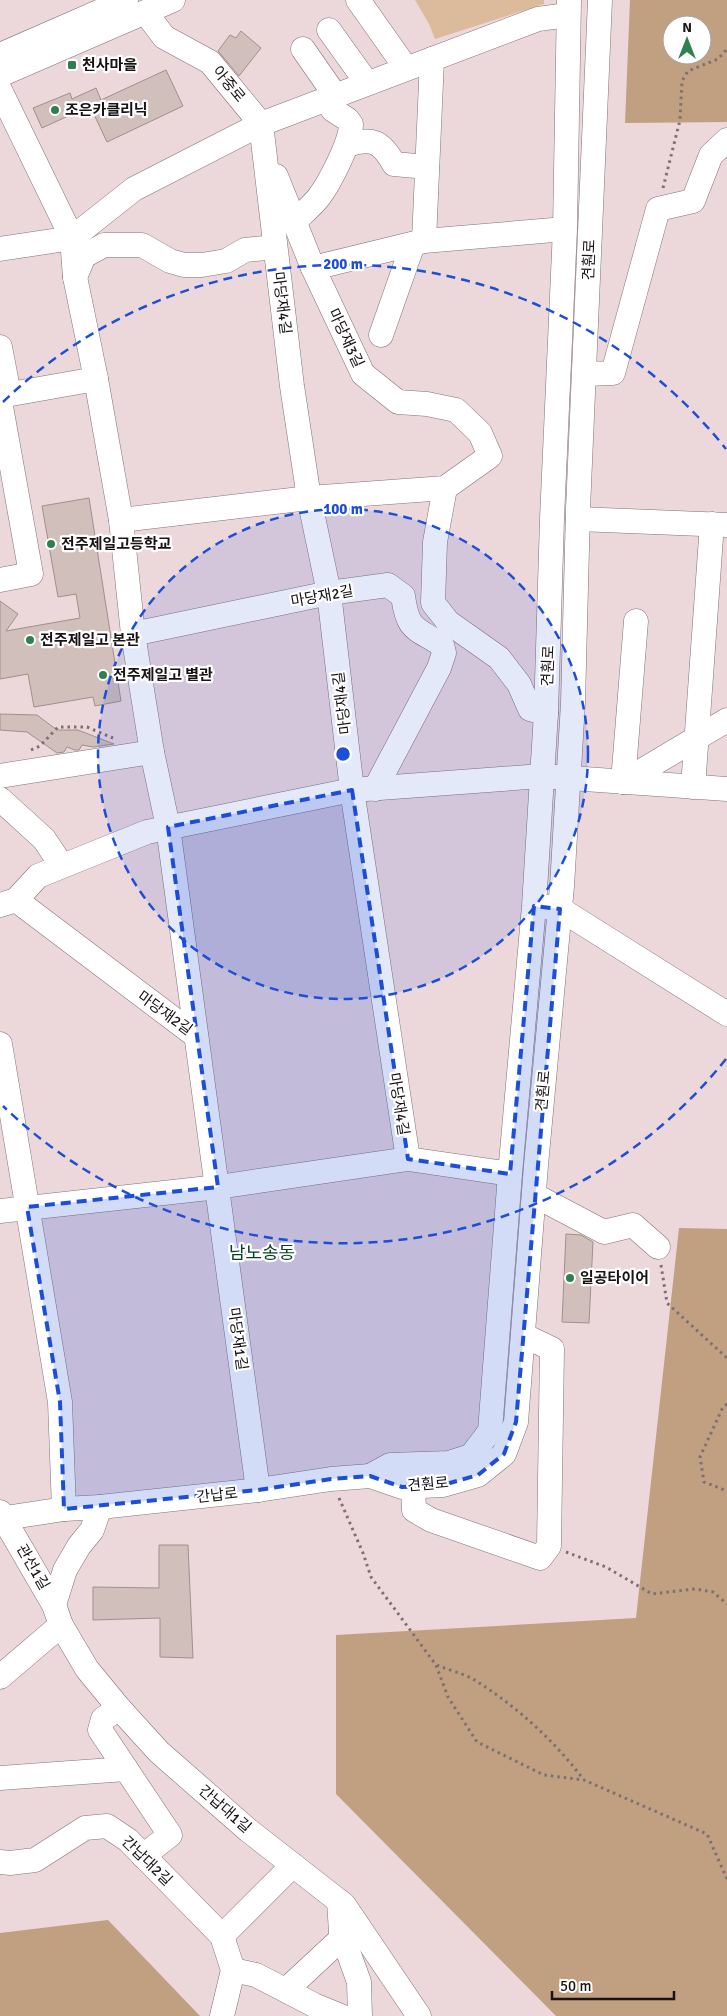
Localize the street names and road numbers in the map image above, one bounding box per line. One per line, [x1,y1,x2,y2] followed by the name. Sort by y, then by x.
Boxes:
[209,62,249,106] street label: 아중로
[579,239,599,281] street label: 견훤로
[269,270,295,336] street label: 마당재4길
[324,306,368,370] street label: 마당재3길
[289,582,355,610] street label: 마당재2길
[538,645,558,687] street label: 견훤로
[329,670,355,736] street label: 마당재4길
[134,987,196,1039] street label: 마당재2길
[532,1070,554,1112] street label: 견훤로
[385,1071,413,1137] street label: 마당재4길
[225,1306,251,1372] street label: 마당재1길
[407,1473,449,1495] street label: 견훤로
[195,1484,239,1506] street label: 간납로
[13,1541,53,1593] street label: 관선1길
[195,1781,255,1837] street label: 간납대1길
[118,1833,176,1889] street label: 간납대2길

